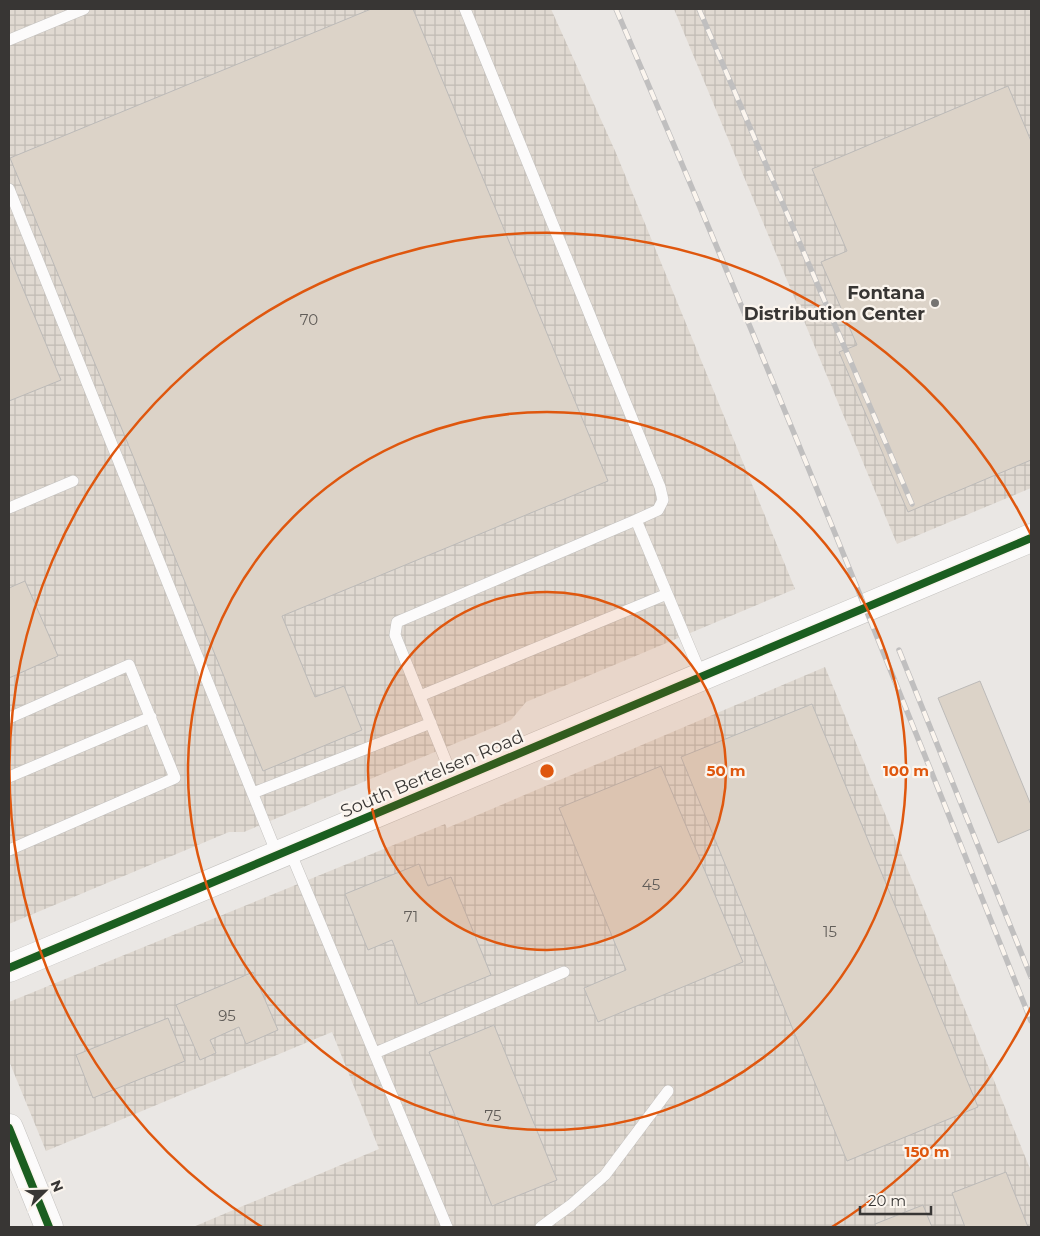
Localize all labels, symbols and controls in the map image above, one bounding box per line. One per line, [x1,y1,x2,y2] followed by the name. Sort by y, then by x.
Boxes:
[744,282,925,325] place label: Fontana Distribution Center
[929,297,941,309] marker: Fontana Distribution Center
[300,310,318,329] house number: 70
[337,725,527,823] street label: South Bertelsen Road
[706,761,746,780] text: 50 m
[883,761,929,780] text: 100 m
[538,762,556,780] centre of rings
[642,875,660,894] house number: 45
[404,907,418,926] house number: 71
[823,922,837,941] house number: 15
[218,1006,236,1025] house number: 95
[484,1106,502,1125] house number: 75
[905,1142,949,1161] text: 150 m
[20,1166,70,1216] north arrow
[46,1177,67,1195] text: N
[860,1184,931,1216] scale bar
[868,1191,906,1210] text: 20 m

